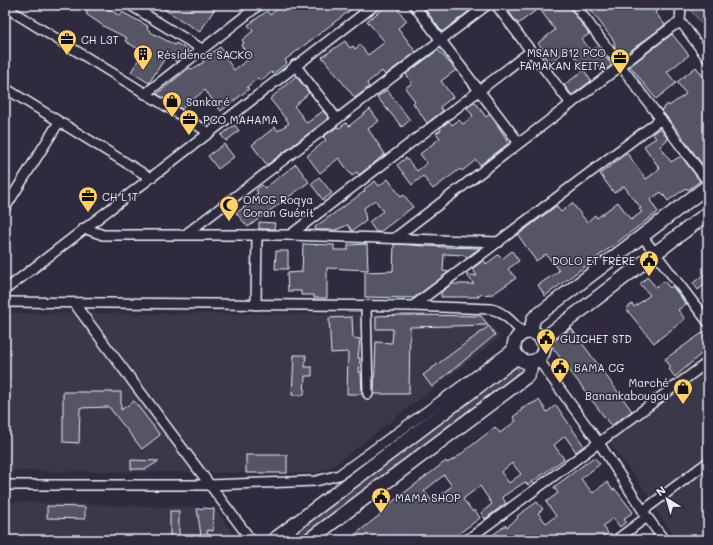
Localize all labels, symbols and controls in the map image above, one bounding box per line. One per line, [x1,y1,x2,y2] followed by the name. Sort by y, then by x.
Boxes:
[56,28,78,56] office icon: CH L3T
[81,32,119,47] place label: CH L3T
[132,43,154,71] building icon: Résidence SACKO
[520,45,606,73] place label: MSAN B12 PCO FAMAKAN KEITA
[157,47,253,62] place label: Résidence SACKO
[609,47,631,75] office icon: MSAN B12 PCO FAMAKAN KEITA
[161,90,183,118] shop icon: Sankaré
[186,94,230,109] place label: Sankaré
[178,108,200,136] office icon: PCO MAHAMA
[203,112,278,127] place label: PCO MAHAMA
[77,185,99,213] office icon: CH L1T
[102,189,138,204] place label: CH L1T
[243,192,314,220] place label: OMCG Roqya Coran Guérit
[218,194,240,222] mosque icon: OMCG Roqya Coran Guérit
[638,249,660,277] public building icon: DOLO ET FRÈRE
[552,253,635,268] place label: DOLO ET FRÈRE
[535,327,557,355] public building icon: GUICHET STD
[560,331,632,346] place label: GUICHET STD
[549,356,571,384] public building icon: BAMA CG
[574,360,624,375] place label: BAMA CG
[585,375,669,403] place label: Marché Banankabougou
[672,377,694,405] shop icon: Marché Banankabougou
[647,479,687,519] north arrow
[653,482,669,499] text: N
[370,486,392,514] public building icon: MAMA SHOP
[395,490,461,505] place label: MAMA SHOP

